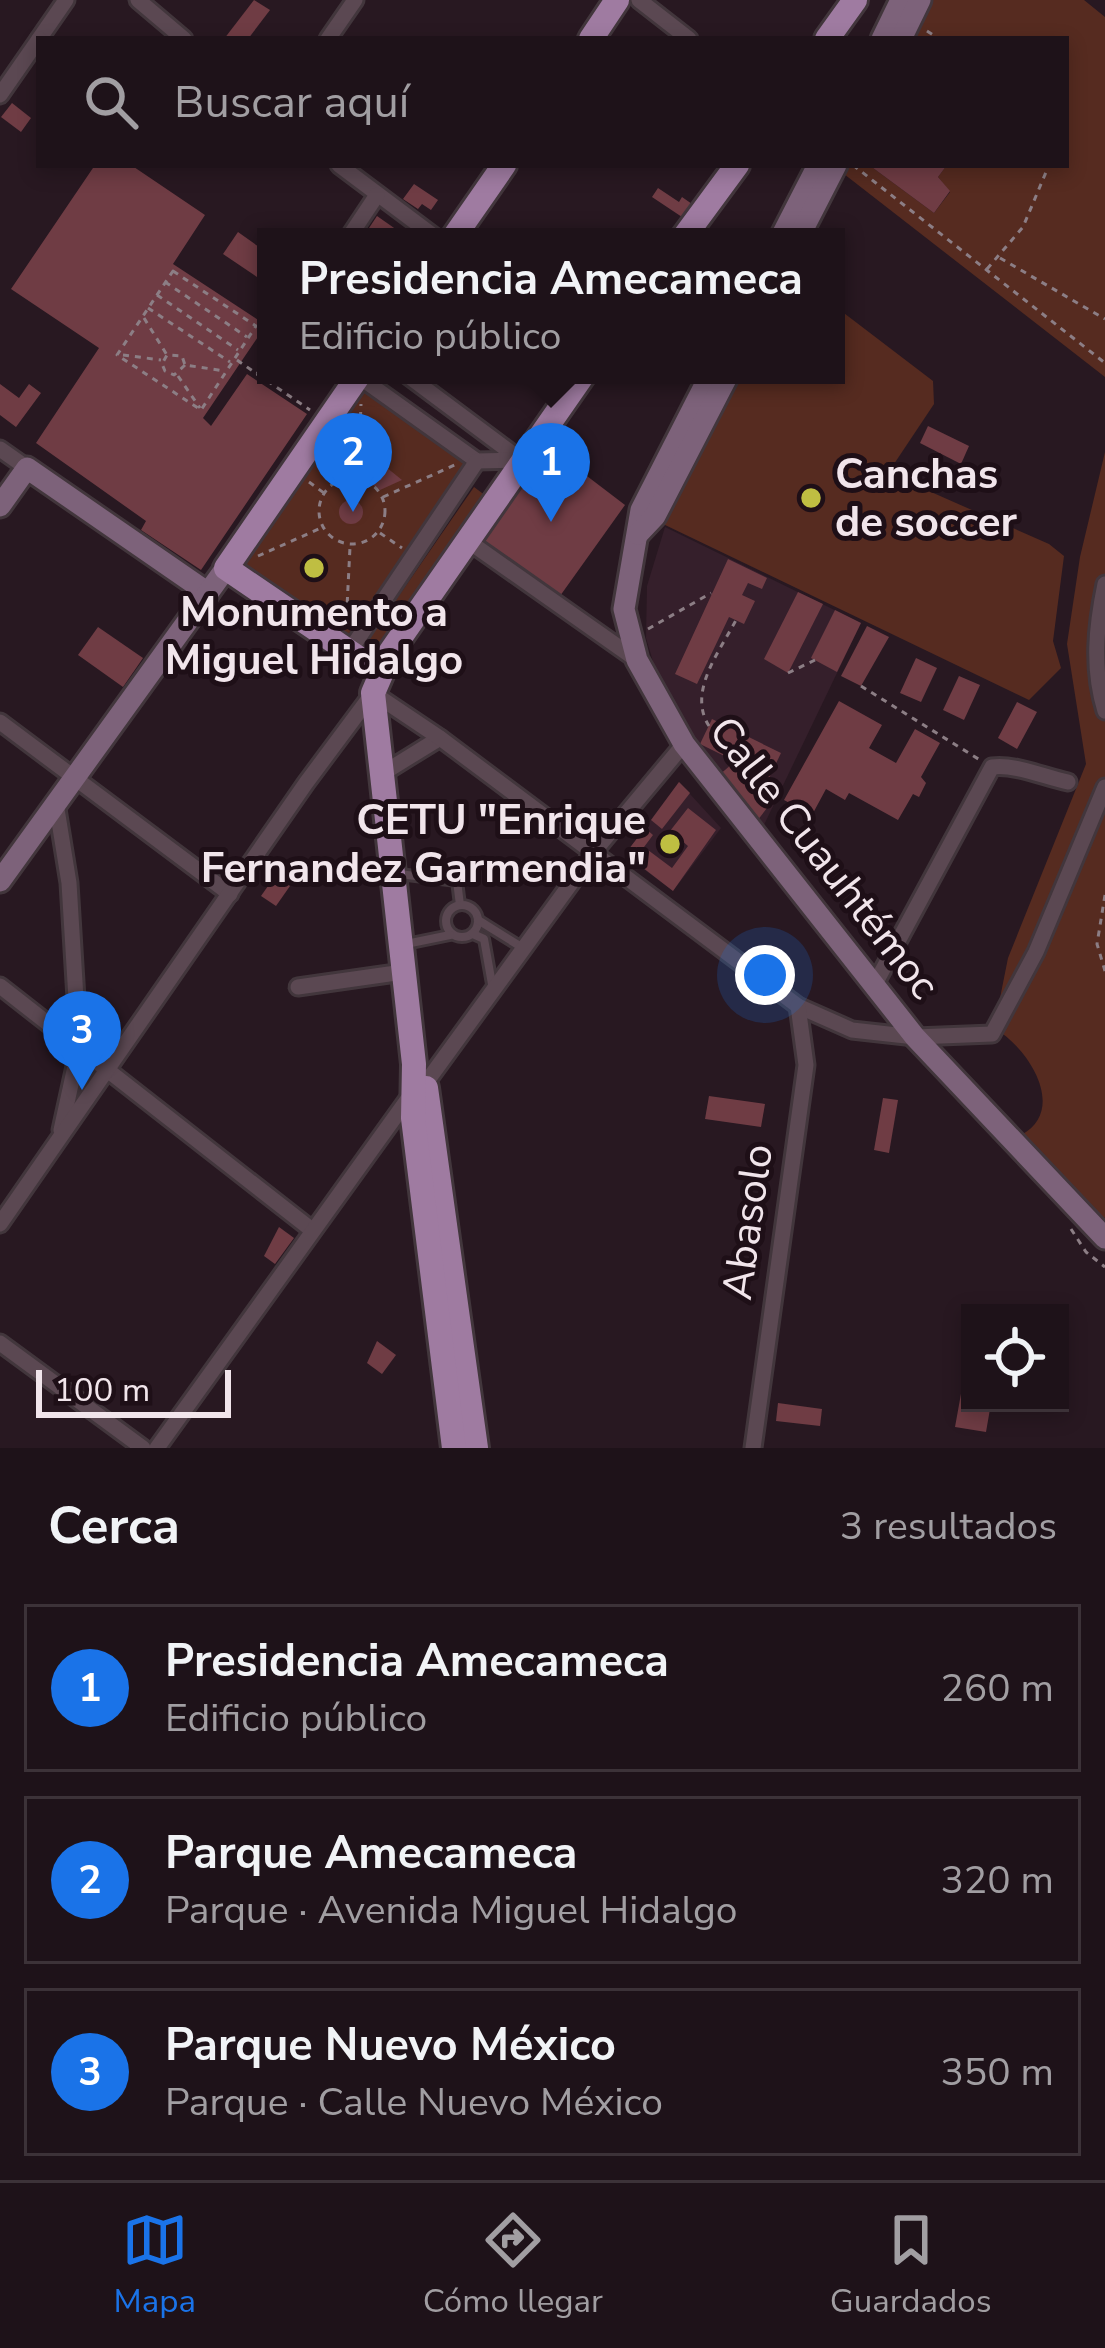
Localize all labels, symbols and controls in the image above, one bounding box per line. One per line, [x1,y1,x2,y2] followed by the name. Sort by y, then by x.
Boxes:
[36,36,1069,168] search box
[78,69,144,135] icon: search
[174,72,409,133] text: Buscar aquí
[257,228,845,384] popup
[299,249,803,310] text: Presidencia Amecameca
[299,310,561,363] text: Edificio público
[314,413,392,512] pin: 2
[512,423,590,522] pin: 1
[835,446,1018,551] place label: Canchas de soccer
[798,485,824,511] marker: Canchas de soccer
[301,555,327,581] marker: Monumento a Miguel Hidalgo
[165,584,463,689] place label: Monumento a Miguel Hidalgo
[696,705,952,1011] street label: Calle Cuauhtémoc
[201,792,646,897] place label: CETU "Enrique Fernandez Garmendia"
[657,831,683,857] marker: CETU "Enrique Fernandez Garmendia"
[735,945,795,1005] your location
[43,991,121,1090] pin: 3
[709,1141,787,1303] street label: Abasolo
[961,1304,1069,1412] map controls
[961,1304,1069,1412] button: locate
[36,1364,231,1417] scale bar
[54,1368,150,1413] text: 100 m
[48,1491,180,1561] text: Cerca
[840,1500,1057,1553] text: 3 resultados
[165,1631,669,1692] text: Presidencia Amecameca
[78,1662,102,1715] text: 1
[940,1662,1054,1715] text: 260 m
[165,1692,427,1745] text: Edificio público
[165,1823,577,1884] text: Parque Amecameca
[78,1854,102,1907] text: 2
[940,1854,1054,1907] text: 320 m
[165,1884,737,1937] text: Parque · Avenida Miguel Hidalgo
[165,2015,616,2076] text: Parque Nuevo México
[78,2046,102,2099] text: 3
[940,2046,1054,2099] text: 350 m
[165,2076,663,2129] text: Parque · Calle Nuevo México
[113,2207,196,2324] tab: Mapa
[423,2207,603,2324] tab: Cómo llegar
[830,2207,992,2324] tab: Guardados

